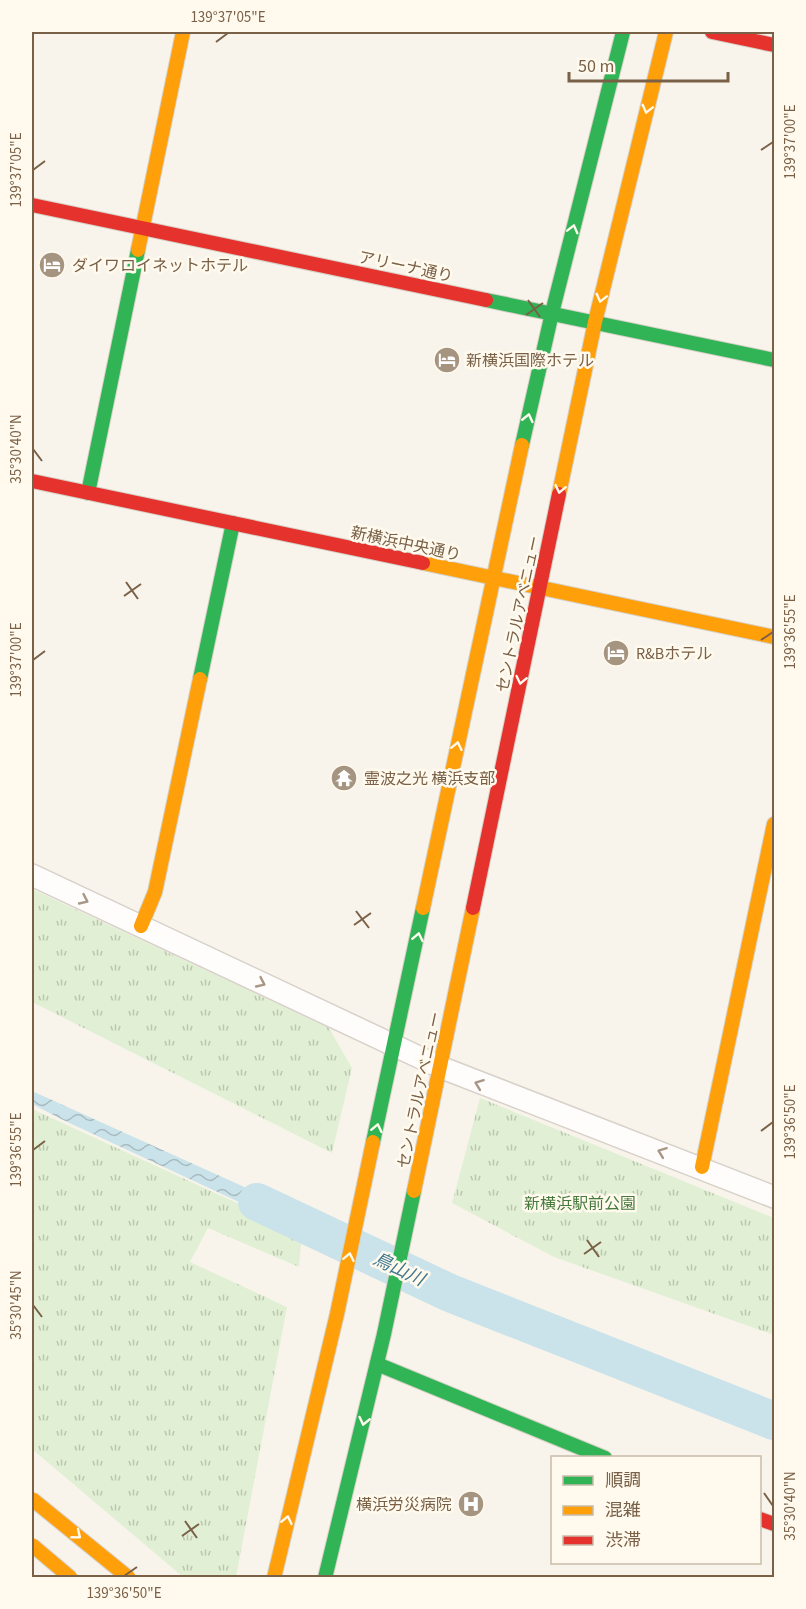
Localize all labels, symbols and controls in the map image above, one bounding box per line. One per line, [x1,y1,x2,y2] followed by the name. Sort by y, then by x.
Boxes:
[190,7,266,28] text: 139°37'05"E
[569,45,728,83] scale bar
[578,54,614,79] text: 50 m
[641,104,654,114] one-way arrow
[780,104,801,180] text: 139°37'00"E
[6,132,27,208] text: 139°37'05"E
[566,224,579,234] one-way arrow
[357,246,455,288] street label: アリーナ通り
[37,250,67,280] hotel icon: ダイワロイネットホテル
[72,255,248,277] place label: ダイワロイネットホテル
[595,293,608,303] one-way arrow
[432,345,462,375] hotel icon: 新横浜国際ホテル
[466,350,594,372] place label: 新横浜国際ホテル
[6,414,27,484] text: 35°30'40"N
[521,414,534,424] one-way arrow
[554,484,567,494] one-way arrow
[349,522,463,566] street label: 新横浜中央通り
[492,534,546,695] street label: セントラルアベニュー
[780,594,801,670] text: 139°36'55"E
[6,622,27,698] text: 139°37'00"E
[601,638,631,668] hotel icon: R&Bホテル
[636,643,712,665] place label: R&Bホテル
[515,675,528,685] one-way arrow
[450,741,463,751] one-way arrow
[329,763,359,793] temple icon: 霊波之光 横浜支部
[364,768,495,790] place label: 霊波之光 横浜支部
[78,892,89,904] one-way arrow
[410,932,423,942] one-way arrow
[254,975,265,987] one-way arrow
[393,1010,447,1171] street label: セントラルアベニュー
[474,1078,485,1091] one-way arrow
[780,1084,801,1160] text: 139°36'50"E
[6,1112,27,1188] text: 139°36'55"E
[369,1123,382,1133] one-way arrow
[657,1147,668,1159] one-way arrow
[524,1193,636,1215] park label: 新横浜駅前公園
[369,1247,430,1293] water label: 鳥山川
[342,1252,355,1262] one-way arrow
[6,1270,27,1340] text: 35°30'45"N
[358,1416,371,1426] one-way arrow
[551,1456,761,1564] legend
[605,1468,641,1493] text: 順調
[780,1471,801,1541] text: 35°30'40"N
[456,1489,486,1519] hospital icon: 横浜労災病院
[356,1494,452,1516] place label: 横浜労災病院
[605,1498,641,1523] text: 混雑
[279,1516,292,1526] one-way arrow
[70,1528,81,1539] one-way arrow
[605,1528,641,1553] text: 渋滞
[86,1583,162,1604] text: 139°36'50"E

